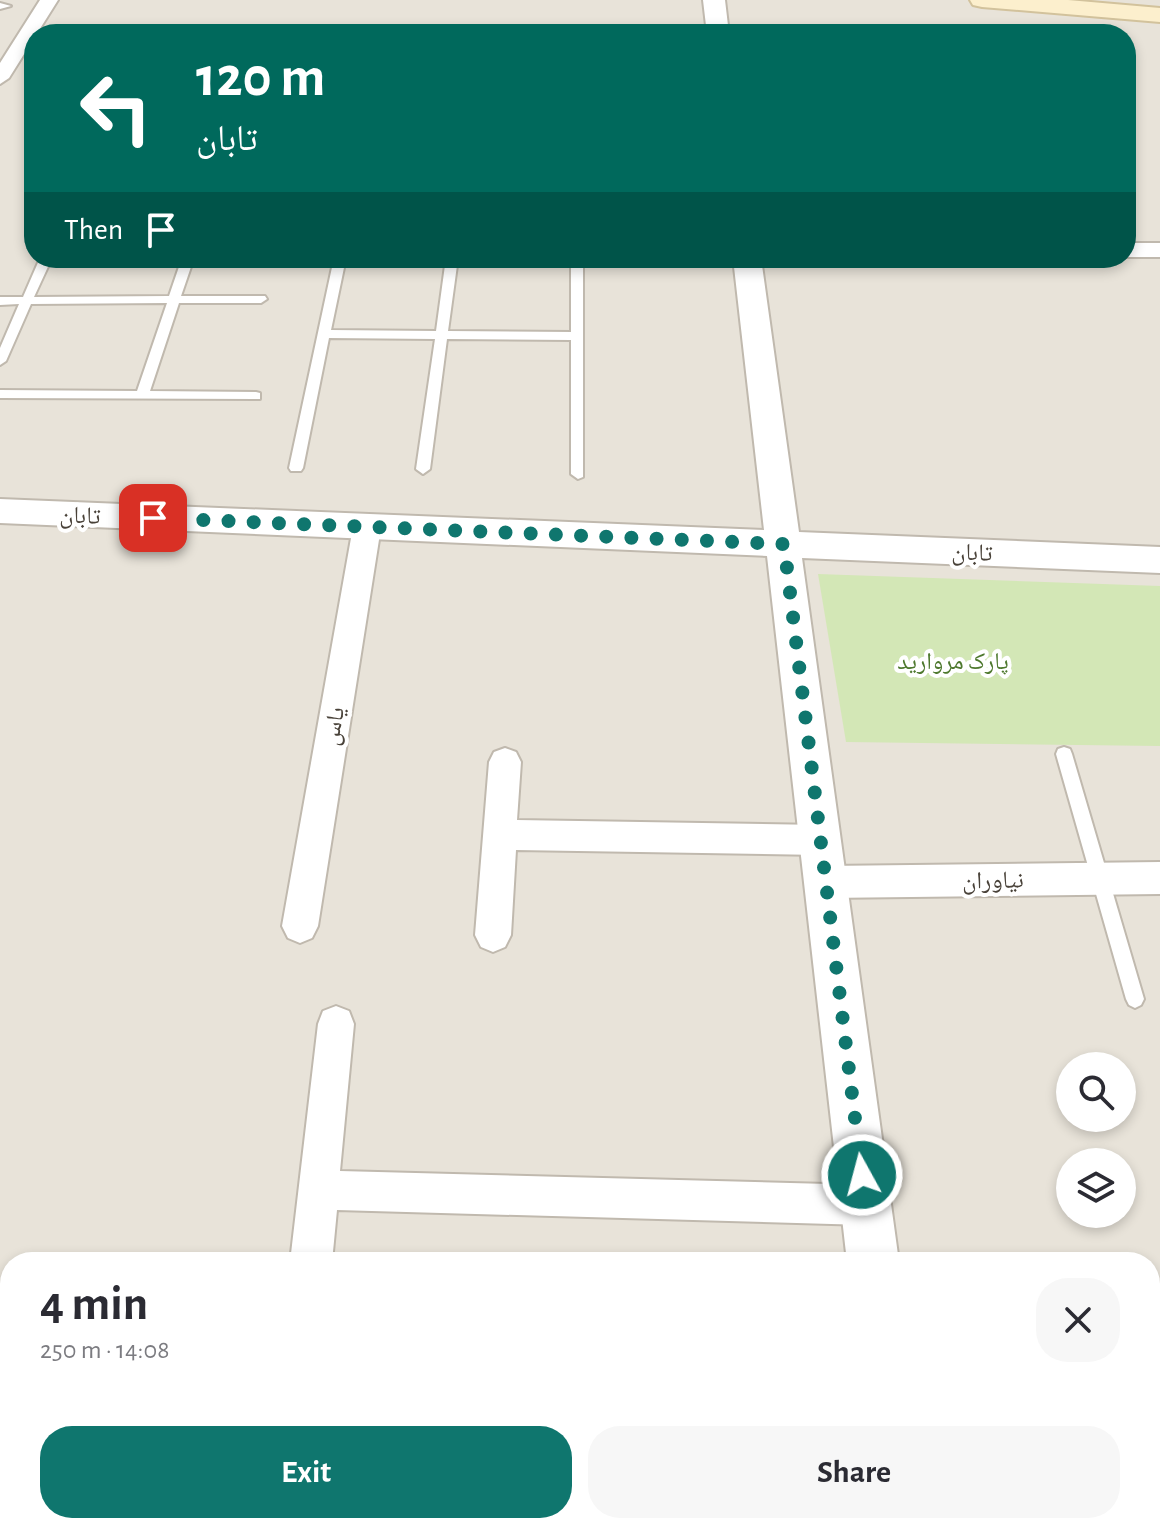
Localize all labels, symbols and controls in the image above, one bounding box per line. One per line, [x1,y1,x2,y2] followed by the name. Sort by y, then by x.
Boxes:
[196,50,325,106] text: 120 m
[64,56,168,160] icon: left
[196,121,258,157] text: تابان
[139,208,183,252] icon: arrive
[64,215,123,245] text: Then
[119,484,187,552] pin
[131,496,175,540] icon: arrive
[59,503,101,530] street label: تابان
[951,540,993,567] street label: تابان
[897,650,1009,675] park label: پارک مروارید
[319,705,350,747] street label: یاس
[962,868,1024,895] street label: نیاوران
[1056,1052,1136,1228] map controls
[1056,1052,1136,1132] button: search
[820,1133,904,1217] position arrow
[1056,1148,1136,1228] button: layers
[1036,1278,1120,1362] button: close
[40,1281,148,1329] text: 4 min
[40,1337,170,1363] text: 250 m · 14:08
[40,1426,572,1518] button: Exit
[588,1426,1120,1518] button: Share

